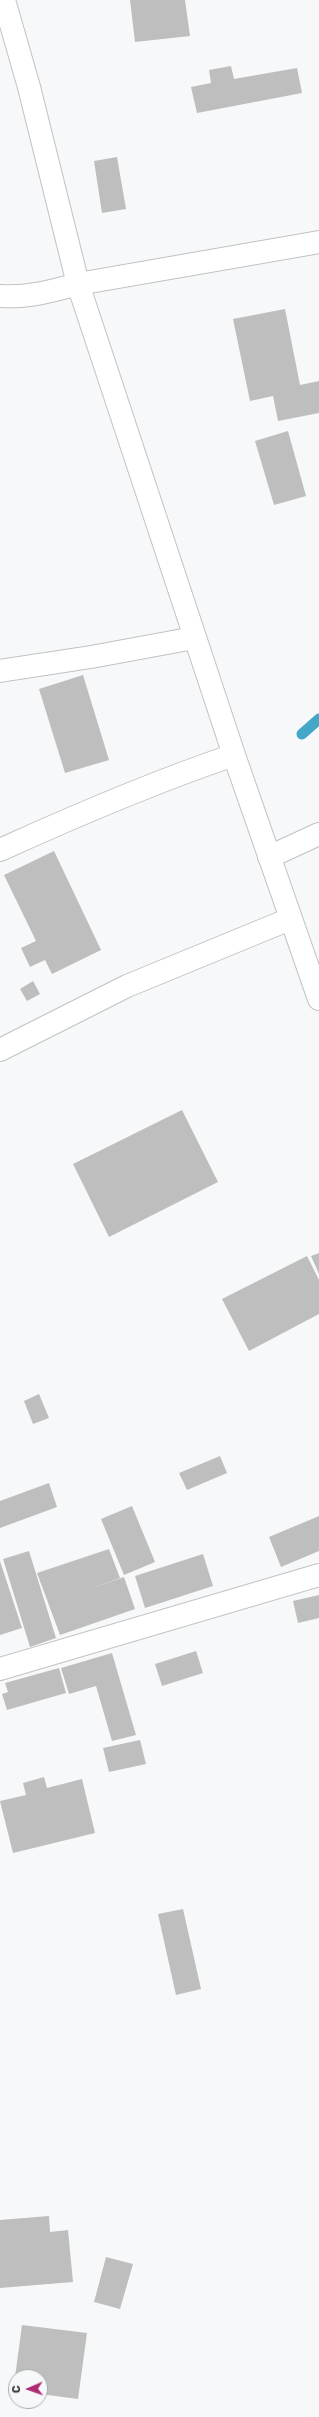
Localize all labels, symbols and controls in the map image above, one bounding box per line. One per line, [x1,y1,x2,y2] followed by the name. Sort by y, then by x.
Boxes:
[8,2369,48,2409] north arrow
[10,2385,23,2394] text: С

